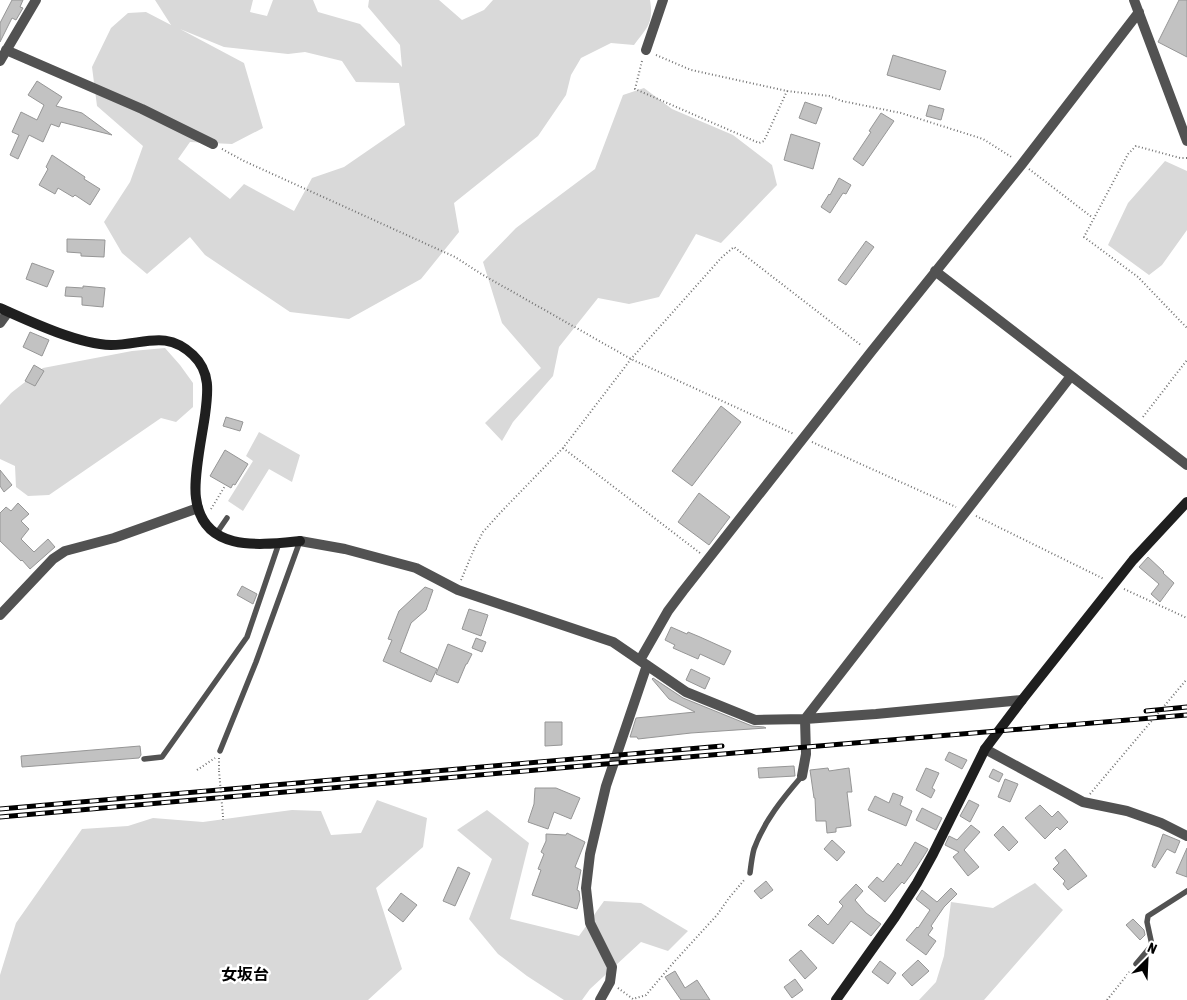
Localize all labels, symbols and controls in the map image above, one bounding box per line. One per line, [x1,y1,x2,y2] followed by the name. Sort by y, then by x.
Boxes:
[1122,935,1172,985] north arrow
[1145,939,1159,957] text: N
[221,965,269,983] district label: 女坂台

